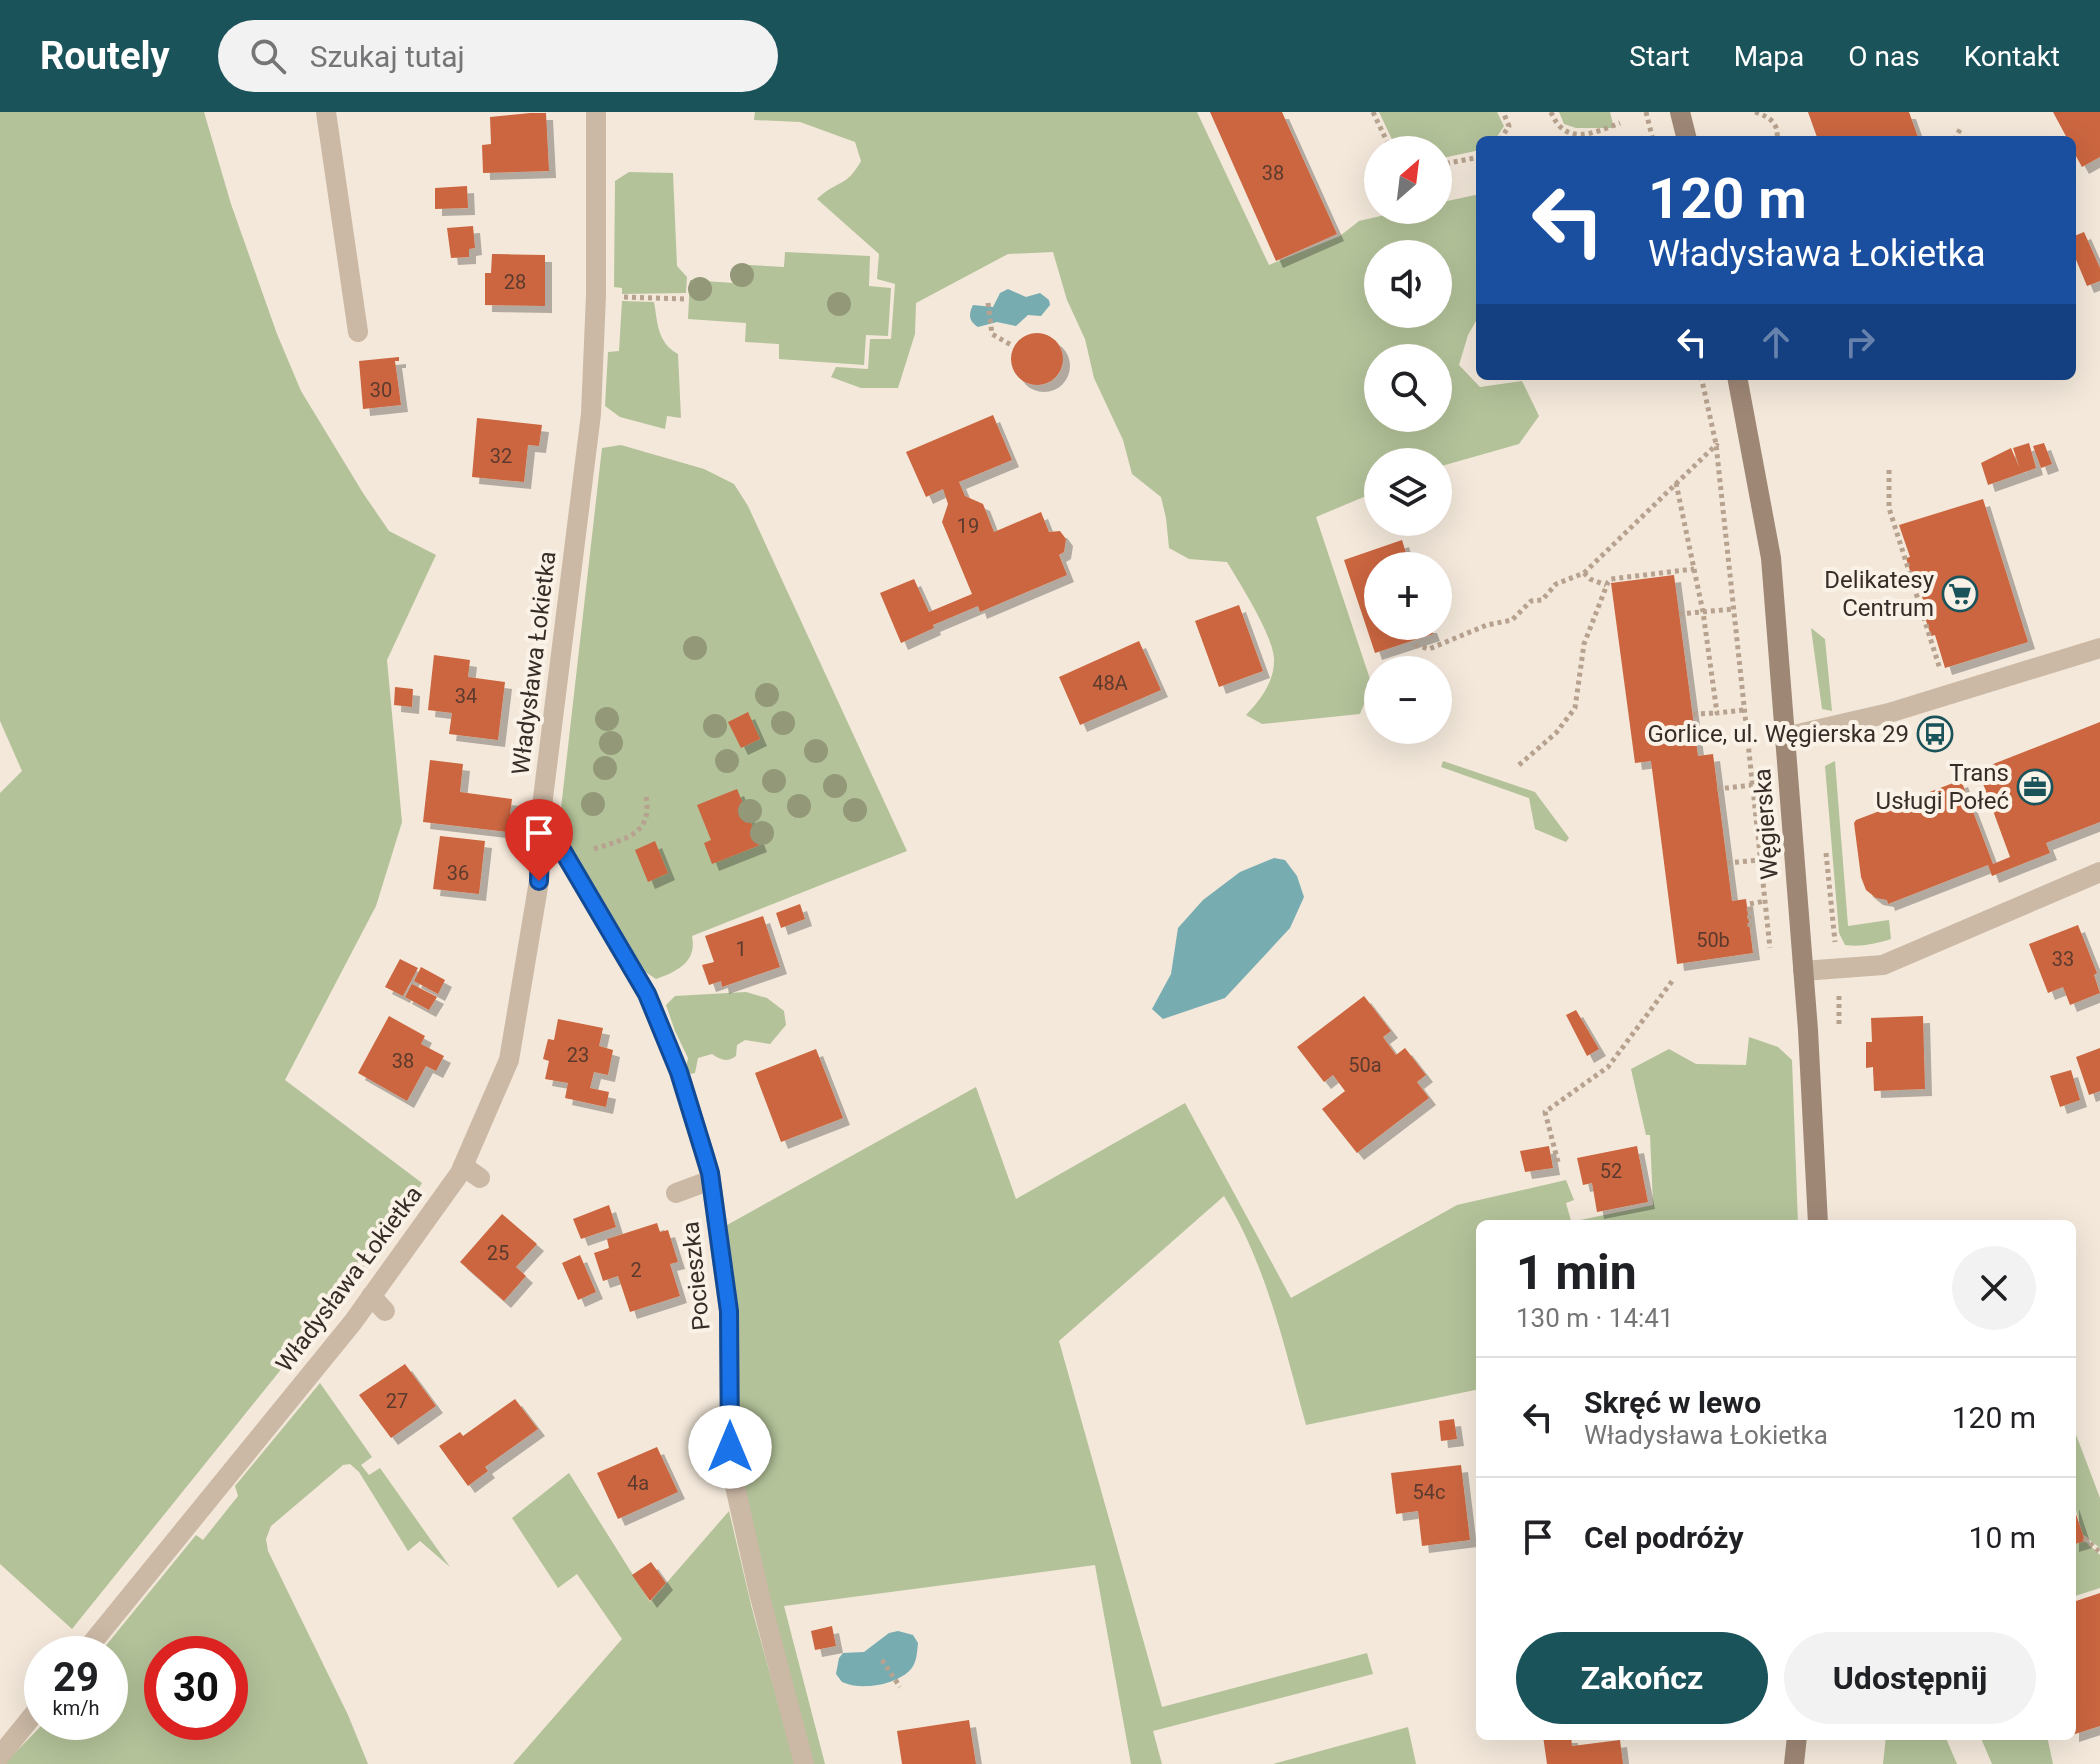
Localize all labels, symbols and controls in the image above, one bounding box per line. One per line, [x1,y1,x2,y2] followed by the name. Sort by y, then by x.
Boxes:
[218,20,778,92] search box
[40,34,170,78] text: Routely
[246,34,290,78] icon: search
[310,39,465,74] text: Szukaj tutaj
[1629,40,1690,73] text: Start
[1734,40,1804,73] text: Mapa
[1848,40,1920,73] text: O nas
[1964,40,2060,73] text: Kontakt
[1364,136,1452,224] north arrow
[1364,136,1452,744] map controls
[1262,161,1284,185] house number: 38
[1648,166,1807,232] text: 120 m
[1516,168,1620,272] icon: left
[1648,233,1986,275] text: Władysława Łokietka
[1364,240,1452,328] button: sound
[504,270,526,294] house number: 28
[1670,320,1714,364] icon: left
[1754,320,1798,364] icon: ahead
[1838,320,1882,364] icon: right
[1364,344,1452,432] button: search
[370,378,392,402] house number: 30
[490,444,512,468] house number: 32
[1364,448,1452,536] button: layers
[957,514,979,538] house number: 19
[506,550,562,776] street label: Władysława Łokietka
[1364,552,1452,640] button: +
[1824,566,1935,622] place label: Delikatesy Centrum
[1941,575,1979,613] supermarket icon: Delikatesy Centrum
[1364,656,1452,744] button: −
[1092,671,1128,695] house number: 48A
[455,684,477,708] house number: 34
[1916,715,1954,753] bus stop icon: Gorlice, ul. Węgierska 29
[1647,720,1909,748] place label: Gorlice, ul. Węgierska 29
[1876,759,2009,815] place label: Trans Usługi Połeć
[1748,767,1784,881] street label: Węgierska
[2016,768,2054,806] office icon: Trans Usługi Połeć
[505,799,573,881] pin
[517,811,561,855] icon: arrive
[447,861,469,885] house number: 36
[1696,928,1730,952] house number: 50b
[735,937,747,961] house number: 1
[2052,947,2074,971] house number: 33
[567,1043,589,1067] house number: 23
[392,1049,414,1073] house number: 38
[1348,1053,1382,1077] house number: 50a
[1600,1159,1622,1183] house number: 52
[270,1181,428,1377] street label: Władysława Łokietka
[676,1220,716,1332] street label: Pocieszka
[487,1241,509,1265] house number: 25
[1516,1244,1637,1301] text: 1 min
[1952,1246,2036,1330] button: close
[630,1258,642,1282] house number: 2
[1516,1303,1674,1333] text: 130 m · 14:41
[1584,1385,1761,1420] text: Skręć w lewo
[386,1389,408,1413] house number: 27
[1516,1395,1560,1439] icon: left
[1952,1400,2036,1435] text: 120 m
[688,1405,772,1489] position arrow
[1584,1420,1828,1450] text: Władysława Łokietka
[627,1471,649,1495] house number: 4a
[1413,1480,1445,1504] house number: 54c
[1516,1515,1560,1559] icon: arrive
[1584,1520,1744,1555] text: Cel podróży
[1969,1520,2036,1555] text: 10 m
[1516,1632,1768,1724] button: Zakończ
[1784,1632,2036,1724] button: Udostępnij
[144,1636,248,1740] speed limit sign: 30
[53,1654,99,1701] text: 29
[53,1696,99,1720] text: km/h

